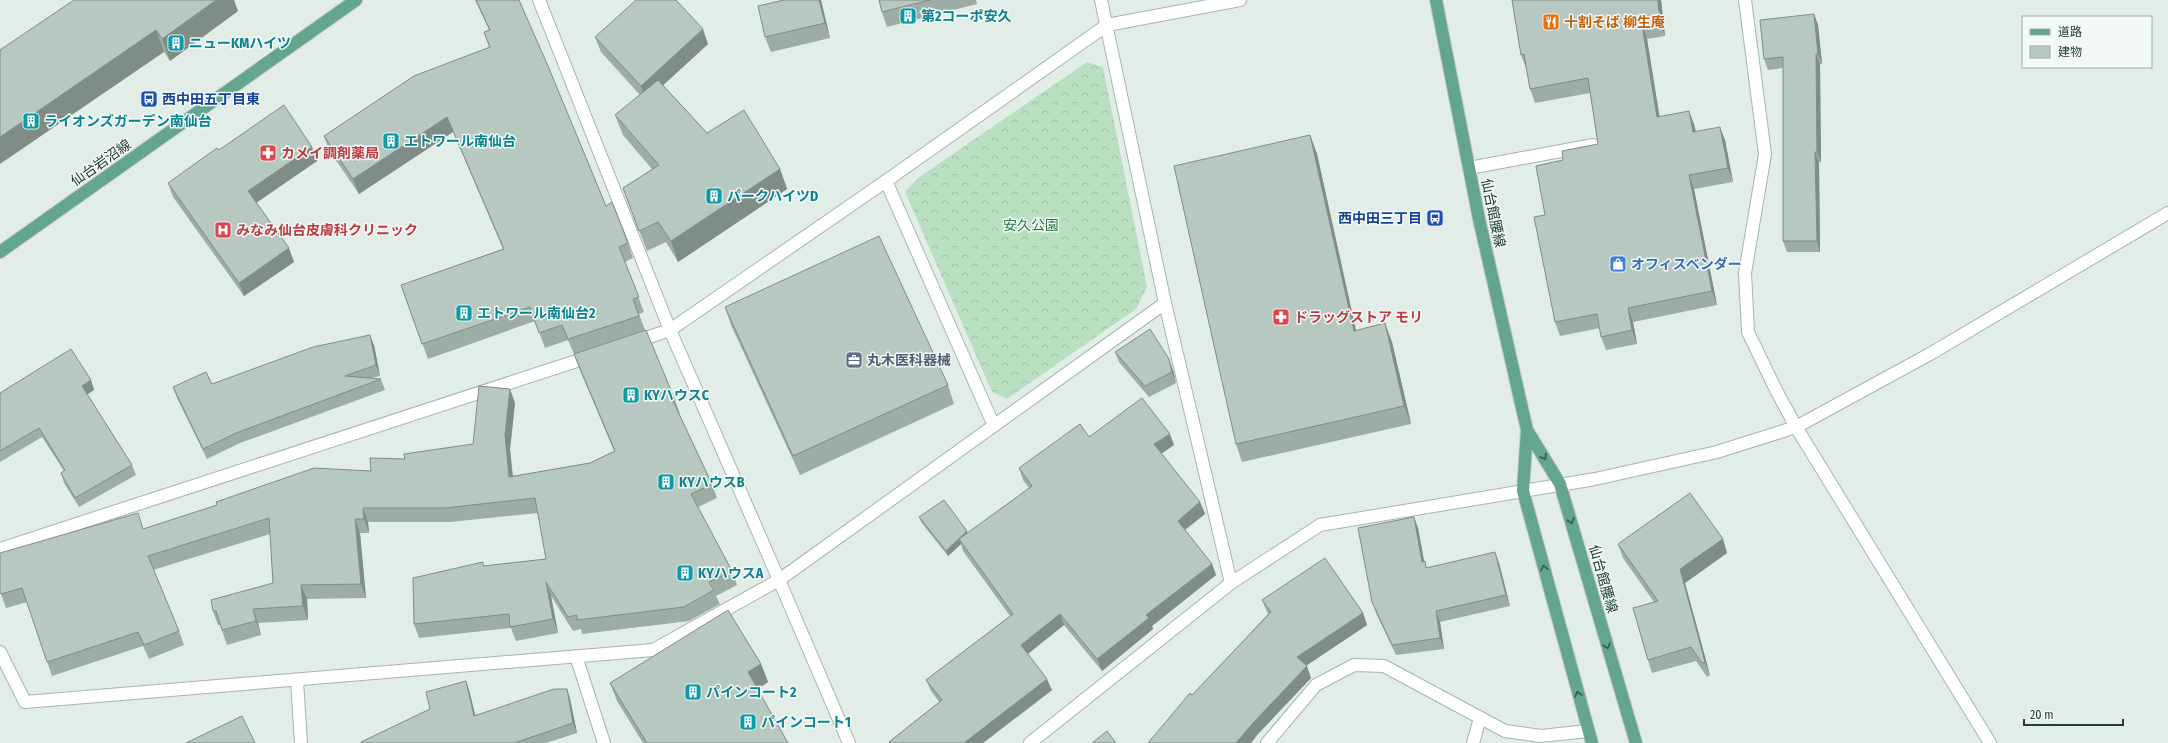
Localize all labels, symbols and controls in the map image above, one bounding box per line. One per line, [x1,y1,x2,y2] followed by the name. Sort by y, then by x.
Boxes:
[898,6,918,26] building icon: 第2コーポ安久
[921,8,1011,25] place label: 第2コーポ安久
[1541,12,1561,32] restaurant icon: 十割そば 柳生庵
[1564,14,1665,31] place label: 十割そば 柳生庵
[2022,16,2152,68] legend
[2058,25,2082,39] text: 道路
[166,33,186,53] building icon: ニューKMハイツ
[189,35,291,52] place label: ニューKMハイツ
[2058,45,2082,59] text: 建物
[139,89,159,109] bus stop icon: 西中田五丁目東
[162,91,260,108] place label: 西中田五丁目東
[21,111,41,131] building icon: ライオンズガーデン南仙台
[44,113,212,130] place label: ライオンズガーデン南仙台
[381,131,401,151] building icon: エトワール南仙台
[404,133,516,150] place label: エトワール南仙台
[67,136,135,190] street label: 仙台岩沼線
[258,143,278,163] pharmacy icon: カメイ調剤薬局
[281,145,379,162] place label: カメイ調剤薬局
[1477,177,1509,249] street label: 仙台館腰線
[704,186,724,206] building icon: パークハイツD
[727,188,818,205] place label: パークハイツD
[1425,208,1445,228] bus stop icon: 西中田三丁目
[1338,210,1422,227] place label: 西中田三丁目
[1003,217,1059,234] park label: 安久公園
[213,220,233,240] hospital icon: みなみ仙台皮膚科クリニック
[236,222,418,239] place label: みなみ仙台皮膚科クリニック
[1608,254,1628,274] shop icon: オフィスベンダー
[1631,256,1742,273] place label: オフィスベンダー
[454,303,474,323] building icon: エトワール南仙台2
[477,305,596,322] place label: エトワール南仙台2
[1271,307,1291,327] pharmacy icon: ドラッグストア モリ
[1294,309,1423,326] place label: ドラッグストア モリ
[844,350,864,370] office icon: 丸木医科器械
[867,352,951,369] place label: 丸木医科器械
[621,385,641,405] building icon: KYハウスC
[644,387,710,404] place label: KYハウスC
[1539,453,1546,460] one-way arrow
[656,472,676,492] building icon: KYハウスB
[679,474,745,491] place label: KYハウスB
[1566,518,1575,525] one-way arrow
[1585,543,1621,615] street label: 仙台館腰線
[675,563,695,583] building icon: KYハウスA
[698,565,764,582] place label: KYハウスA
[1540,565,1549,572] one-way arrow
[1602,642,1611,649] one-way arrow
[683,682,703,702] building icon: パインコート2
[706,684,797,701] place label: パインコート2
[1574,691,1583,698] one-way arrow
[2024,701,2123,727] scale bar
[2030,708,2054,722] text: 20 m
[738,712,758,732] building icon: パインコート1
[761,714,851,731] place label: パインコート1

